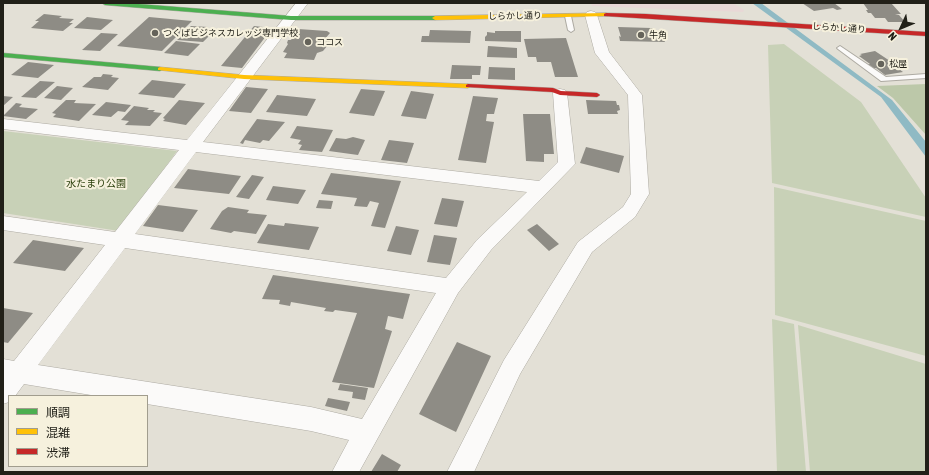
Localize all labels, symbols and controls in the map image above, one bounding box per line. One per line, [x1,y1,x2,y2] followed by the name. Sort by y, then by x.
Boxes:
[881,8,921,48] north arrow
[488,10,542,22] street label: しらかし通り
[812,21,866,35] street label: しらかし通り
[150,28,160,38] marker: つくばビジネスカレッジ専門学校
[163,28,298,38] place label: つくばビジネスカレッジ専門学校
[636,30,646,40] marker: 牛角
[649,30,667,40] place label: 牛角
[886,30,899,43] text: N
[303,37,313,47] marker: ココス
[316,37,343,47] place label: ココス
[876,59,886,69] marker: 松屋
[889,59,907,69] place label: 松屋
[66,178,126,190] park label: 水たまり公園
[8,395,148,467] legend
[46,406,70,420] text: 順調
[46,426,70,440] text: 混雑
[46,446,70,460] text: 渋滞

